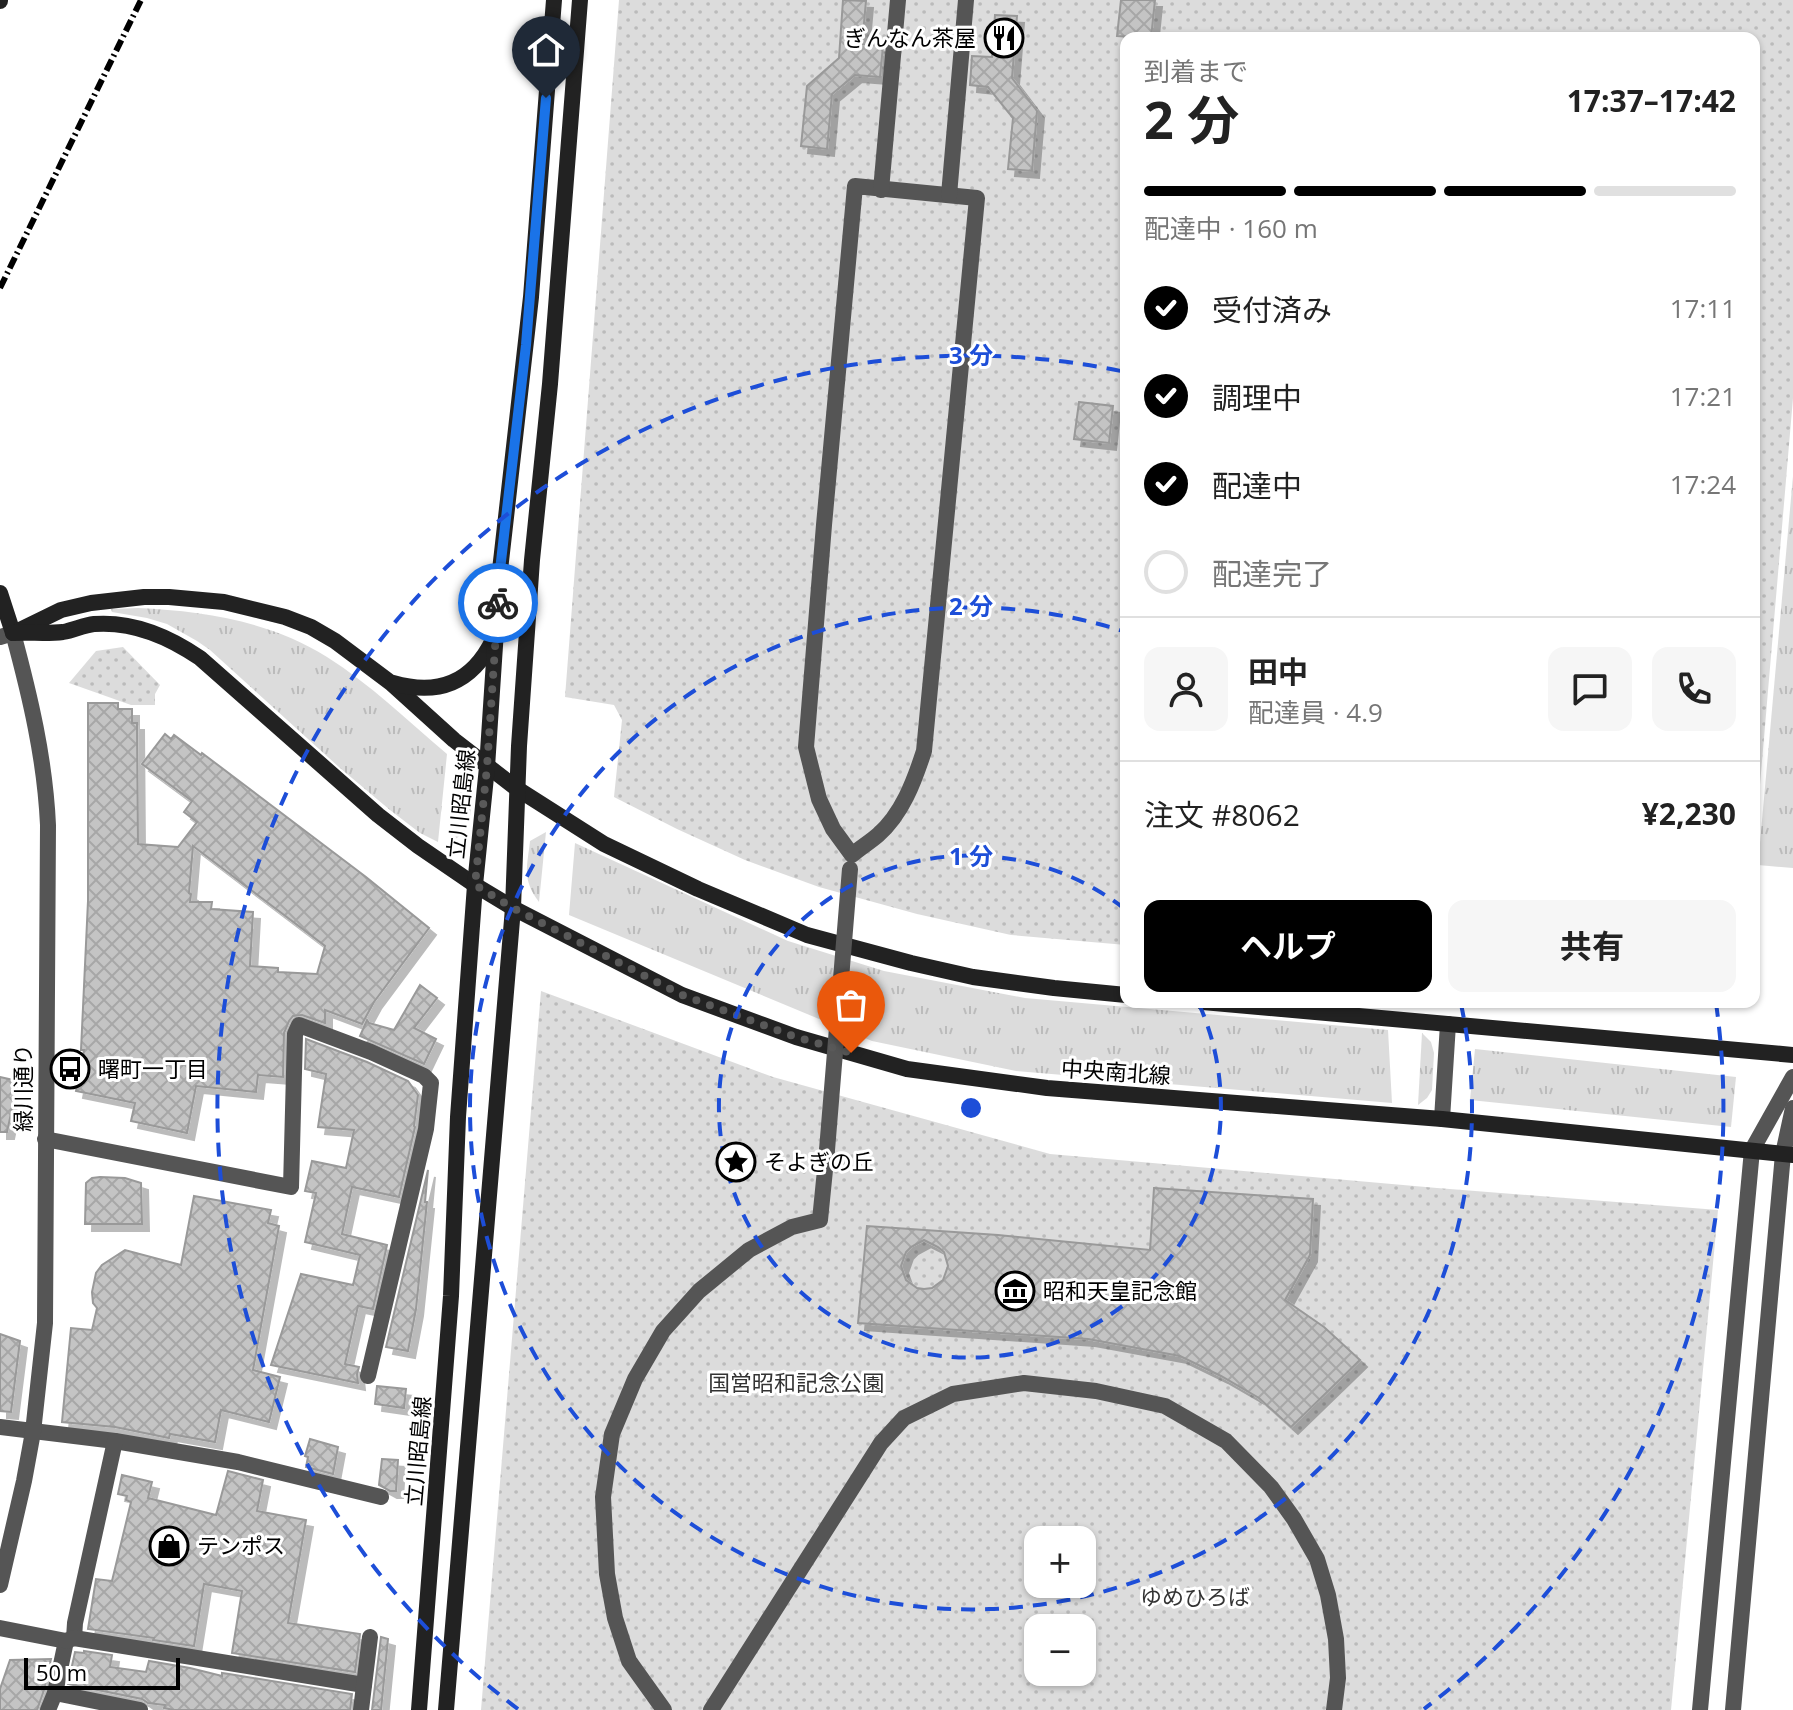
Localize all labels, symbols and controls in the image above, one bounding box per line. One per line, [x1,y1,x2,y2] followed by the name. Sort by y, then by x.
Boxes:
[512,16,580,98] pin
[983,17,1025,59] restaurant icon: ぎんなん茶屋
[844,22,976,52] place label: ぎんなん茶屋
[524,28,568,72] icon: home
[1144,53,1248,89] text: 到着まで
[1567,80,1736,121] text: 17:37–17:42
[1144,83,1239,154] text: 2 分
[1144,210,1318,246] text: 配達中 · 160 m
[1144,286,1188,330] icon: check
[1212,289,1332,330] text: 受付済み
[1670,290,1736,326] text: 17:11
[949,338,993,371] text: 3 分
[1144,374,1188,418] icon: check
[1212,377,1302,418] text: 調理中
[1670,378,1736,414] text: 17:21
[1144,462,1188,506] icon: check
[1212,465,1302,506] text: 配達中
[1670,466,1736,502] text: 17:24
[1212,553,1332,594] text: 配達完了
[458,563,538,643] courier
[476,581,520,625] icon: bike
[949,589,993,622] text: 2 分
[1144,647,1228,731] button: person
[1548,647,1632,731] button: chat
[1652,647,1736,731] button: phone
[1248,651,1308,692] text: 田中
[1248,694,1383,730] text: 配達員 · 4.9
[439,748,481,860] street label: 立川昭島線
[1642,793,1736,834] text: ¥2,230
[1144,794,1300,835] text: 注文 #8062
[949,839,993,872] text: 1 分
[1144,900,1432,992] button: ヘルプ
[1448,900,1736,992] button: 共有
[817,971,885,1053] pin
[829,983,873,1027] icon: bag
[7,1044,37,1132] street label: 緑川通り
[49,1048,91,1090] bus stop icon: 曙町一丁目
[1060,1052,1172,1090] street label: 中央南北線
[98,1053,208,1083] place label: 曙町一丁目
[957,1094,985,1122] centre of rings
[715,1141,757,1183] place icon: そよぎの丘
[764,1146,874,1176] place label: そよぎの丘
[994,1270,1036,1312] museum icon: 昭和天皇記念館
[1043,1275,1197,1305] place label: 昭和天皇記念館
[708,1367,884,1397] park label: 国営昭和記念公園
[397,1395,437,1507] street label: 立川昭島線
[148,1525,190,1567] shop icon: テンポス
[1024,1526,1096,1686] map controls
[1024,1526,1096,1598] button: +
[197,1530,285,1560] place label: テンポス
[1140,1581,1250,1611] park label: ゆめひろば
[1024,1614,1096,1686] button: −
[24,1654,180,1690] scale bar
[36,1657,87,1687] text: 50 m

